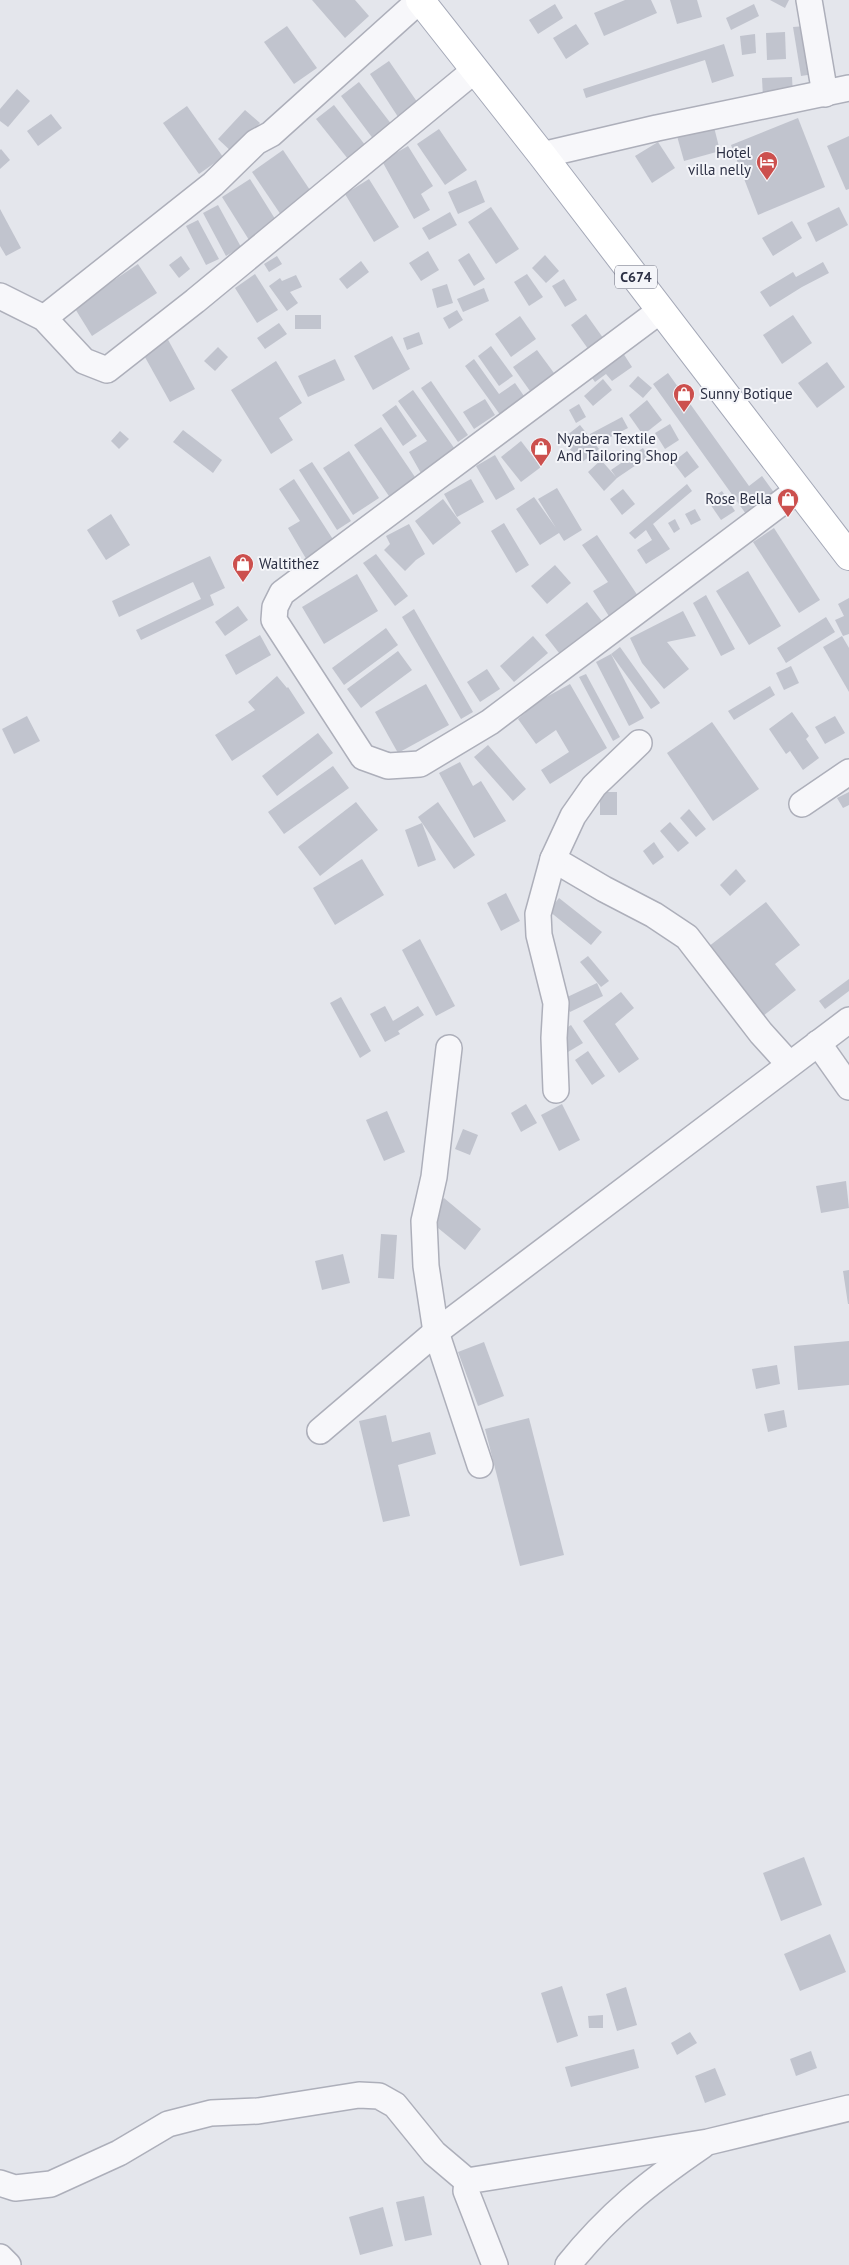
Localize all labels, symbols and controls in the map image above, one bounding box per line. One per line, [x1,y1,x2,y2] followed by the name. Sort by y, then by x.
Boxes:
[688,143,752,179] place label: Hotel villa nelly
[755,150,779,181] hotel icon: Hotel villa nelly
[615,266,657,288] road number: C674
[672,382,696,413] shop icon: Sunny Botique
[700,384,793,403] place label: Sunny Botique
[557,429,678,465] place label: Nyabera Textile And Tailoring Shop
[529,436,553,467] shop icon: Nyabera Textile And Tailoring Shop
[776,487,800,518] shop icon: Rose Bella
[705,489,772,508] place label: Rose Bella
[231,552,255,583] shop icon: Waltithez
[259,554,319,573] place label: Waltithez

